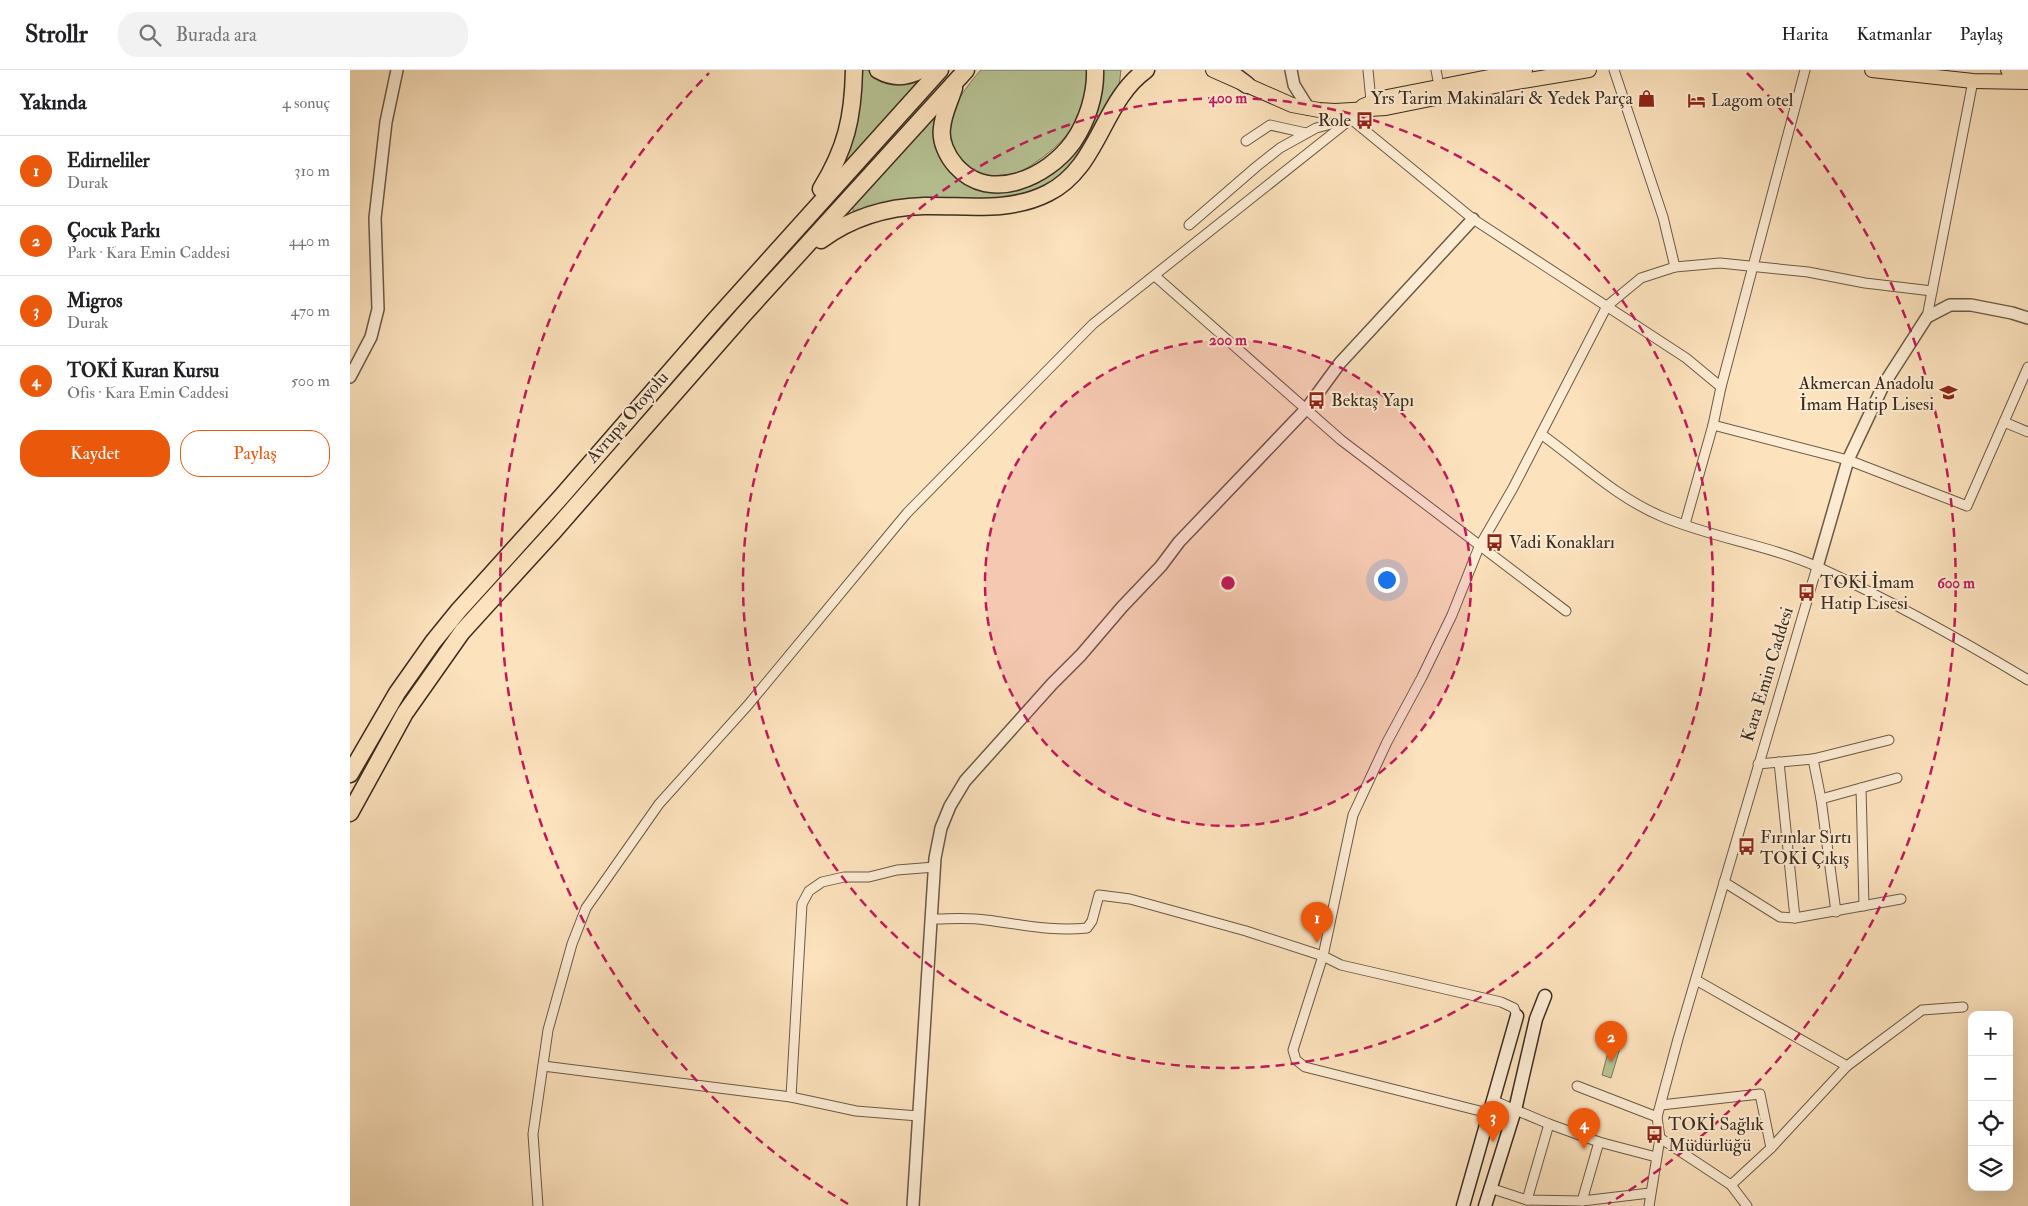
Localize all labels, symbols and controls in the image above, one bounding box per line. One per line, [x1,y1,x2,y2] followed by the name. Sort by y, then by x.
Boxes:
[118,12,468,57] search box
[25,19,88,50] text: Strollr
[136,21,164,49] icon: search
[176,23,257,47] text: Burada ara
[1782,23,1828,46] text: Harita
[1856,23,1932,46] text: Katmanlar
[1960,23,2003,46] text: Paylaş
[1371,87,1634,110] place label: Yrs Tarim Makinalari & Yedek Parça
[1637,88,1657,108] shop icon: Yrs Tarim Makinalari & Yedek Parça
[20,89,87,116] text: Yakında
[1208,89,1247,108] text: 400 m
[1711,89,1794,112] place label: Lagom otel
[1687,90,1707,110] hotel icon: Lagom otel
[282,93,330,113] text: 4 sonuç
[1318,109,1351,132] place label: Role
[1355,110,1375,130] bus stop icon: Role
[67,149,150,173] text: Edirneliler
[33,161,39,181] text: 1
[294,161,330,181] text: 310 m
[67,173,109,193] text: Durak
[67,219,160,243] text: Çocuk Parkı
[32,231,40,251] text: 2
[289,231,330,251] text: 440 m
[67,243,230,263] text: Park · Kara Emin Caddesi
[67,289,122,313] text: Migros
[33,301,39,321] text: 3
[290,301,330,321] text: 470 m
[67,313,109,333] text: Durak
[1209,331,1247,350] text: 200 m
[67,359,219,383] text: TOKİ Kuran Kursu
[581,367,674,469] street label: Avrupa Otoyolu
[32,371,40,391] text: 4
[291,371,330,391] text: 500 m
[1798,372,1934,416] place label: Akmercan Anadolu İmam Hatip Lisesi
[67,383,229,403] text: Ofis · Kara Emin Caddesi
[1938,383,1958,403] school or university icon: Akmercan Anadolu İmam Hatip Lisesi
[1331,389,1414,412] place label: Bektaş Yapı
[1307,390,1327,410] bus stop icon: Bektaş Yapı
[20,430,170,477] button: Kaydet
[180,430,330,477] button: Paylaş
[1509,531,1615,554] place label: Vadi Konakları
[1485,532,1505,552] bus stop icon: Vadi Konakları
[1374,567,1400,593] your location
[1820,571,1914,615] place label: TOKİ İmam Hatip Lisesi
[1219,574,1237,592] centre of rings
[1937,574,1975,593] text: 600 m
[1796,582,1816,602] bus stop icon: TOKİ İmam Hatip Lisesi
[1736,604,1799,744] street label: Kara Emin Caddesi
[1760,826,1852,870] place label: Fırınlar Sırtı TOKİ Çıkış
[1736,837,1756,857] bus stop icon: Fırınlar Sırtı TOKİ Çıkış
[1301,902,1333,943] pin: 1
[1968,1011,2013,1191] map controls
[1968,1011,2013,1056] button: +
[1595,1021,1627,1062] pin: 2
[1968,1056,2013,1101] button: −
[1477,1101,1509,1142] pin: 3
[1968,1101,2013,1146] button: locate
[1568,1108,1600,1149] pin: 4
[1668,1113,1764,1157] place label: TOKİ Sağlık Müdürlüğü
[1644,1124,1664,1144] bus stop icon: TOKİ Sağlık Müdürlüğü
[1968,1146,2013,1191] button: layers

